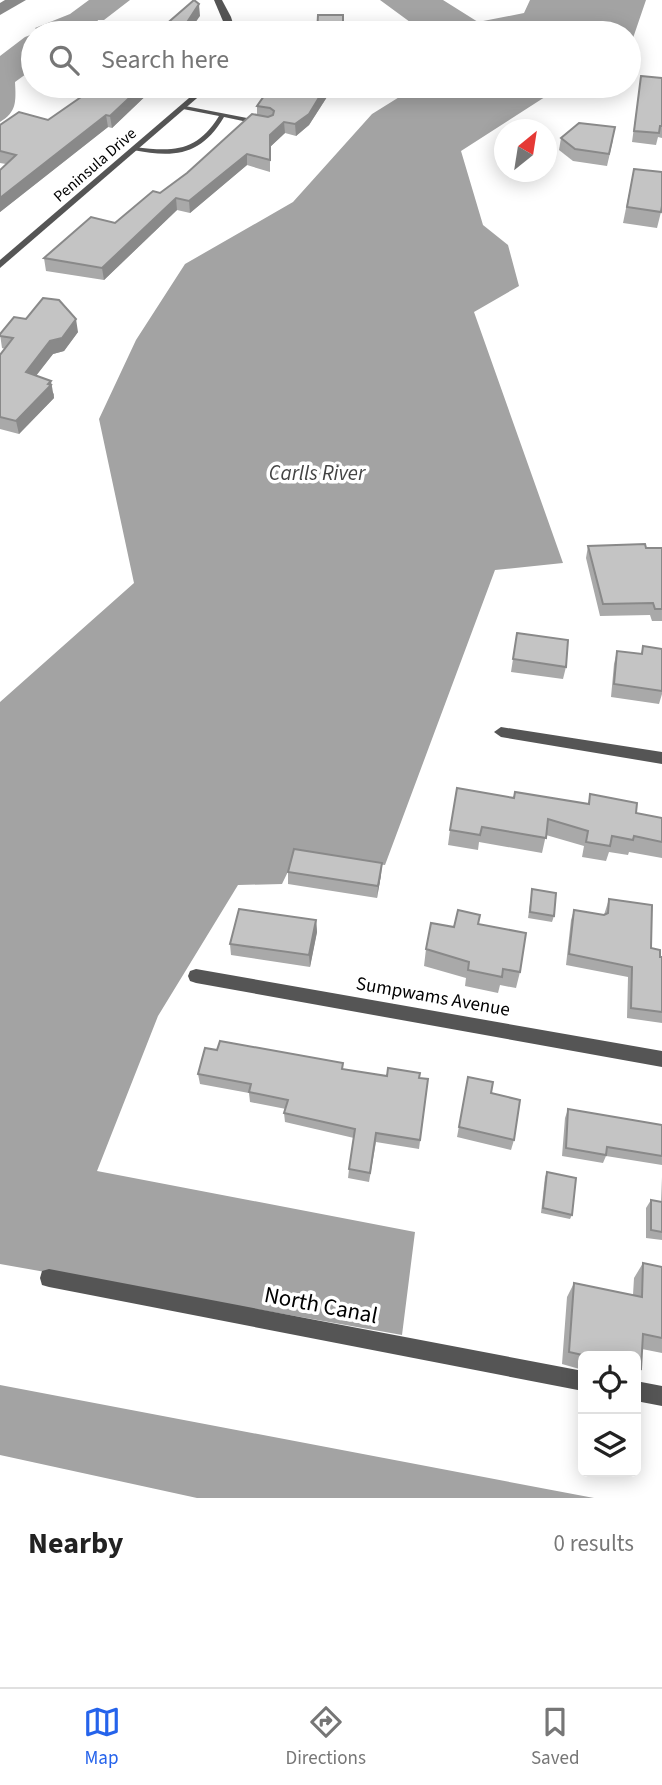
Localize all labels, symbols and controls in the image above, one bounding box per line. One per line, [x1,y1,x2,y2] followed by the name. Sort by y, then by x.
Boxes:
[21,21,641,98] search box
[45,41,83,79] icon: search
[101,41,229,78] text: Search here
[494,119,557,182] north arrow
[49,123,141,207] street label: Peninsula Drive
[269,458,366,488] water label: Carlls River
[354,970,512,1024] street label: Sumpwams Avenue
[261,1278,381,1332] street label: North Canal
[578,1351,641,1477] map controls
[578,1351,641,1414] button: locate
[578,1414,641,1477] button: layers
[28,1522,123,1565] text: Nearby
[554,1527,634,1560] text: 0 results
[83,1703,121,1772] tab: Map
[286,1703,366,1772] tab: Directions
[531,1703,579,1772] tab: Saved

